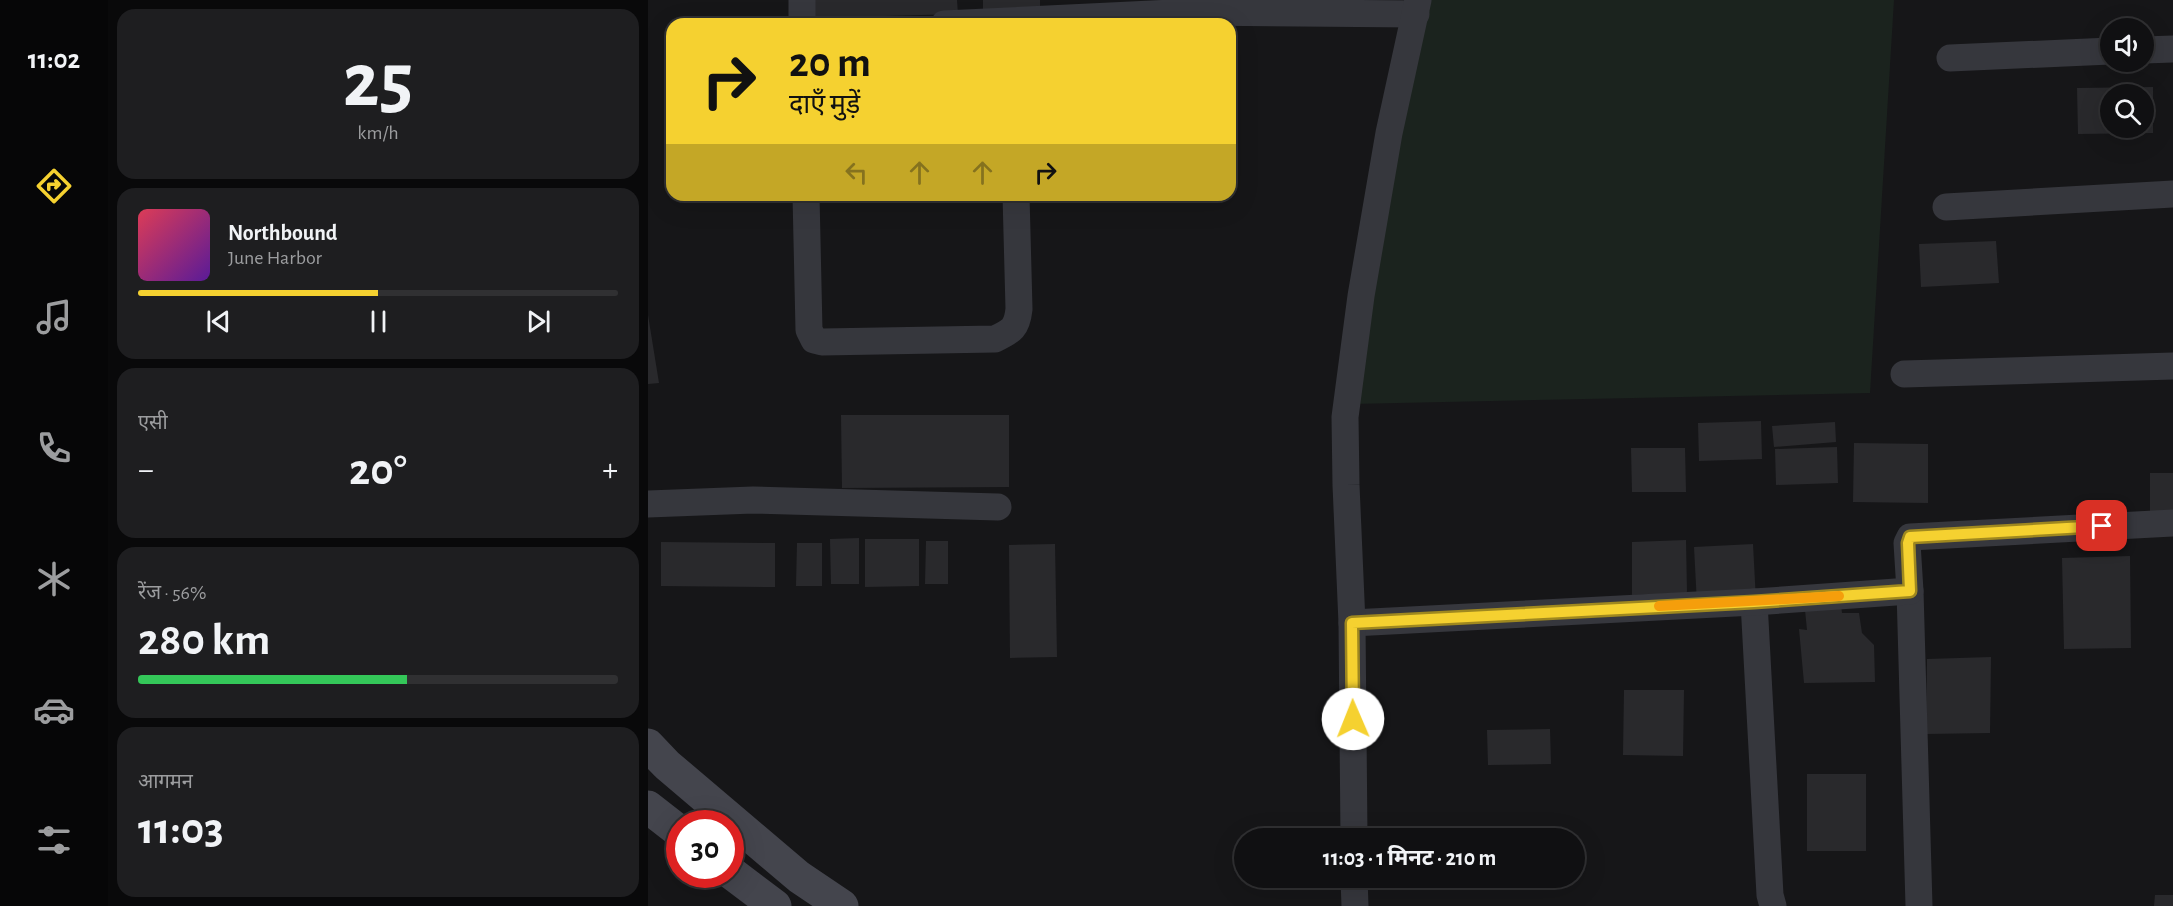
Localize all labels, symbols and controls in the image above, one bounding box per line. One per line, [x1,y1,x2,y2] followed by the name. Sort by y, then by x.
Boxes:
[2100,18,2154,138] map controls
[2100,18,2154,72] button: sound
[690,42,768,120] icon: right
[789,42,871,84] text: 20 m
[343,43,413,121] text: 25
[28,46,80,73] text: 11:02
[2100,84,2154,138] button: search
[789,91,860,118] text: दाएँ मुड़ें
[357,123,399,143] text: km/h
[840,156,873,189] icon: left
[903,156,936,189] icon: ahead
[966,156,999,189] icon: ahead
[1029,156,1062,189] icon: right
[33,165,75,207] icon: directions
[228,222,337,244] text: Northbound
[228,248,322,268] text: June Harbor
[33,296,75,338] icon: music
[202,305,235,338] icon: previous
[362,305,395,338] icon: pause
[522,305,555,338] icon: next
[138,413,168,433] text: एसी
[33,427,75,469] icon: phone
[349,448,407,493] text: 20°
[138,454,154,487] text: −
[602,454,618,487] text: +
[2076,500,2127,551] pin
[2085,509,2118,542] icon: arrive
[33,558,75,600] icon: climate
[138,583,206,603] text: रेंज · 56%
[138,618,270,663] text: 280 km
[1321,687,1385,751] position arrow
[33,689,75,731] icon: car
[138,772,193,792] text: आगमन
[138,807,224,852] text: 11:03
[666,810,744,888] speed limit sign: 30
[33,819,75,861] icon: filters
[1323,847,1496,869] text: 11:03 · 1 मिनट · 210 m

